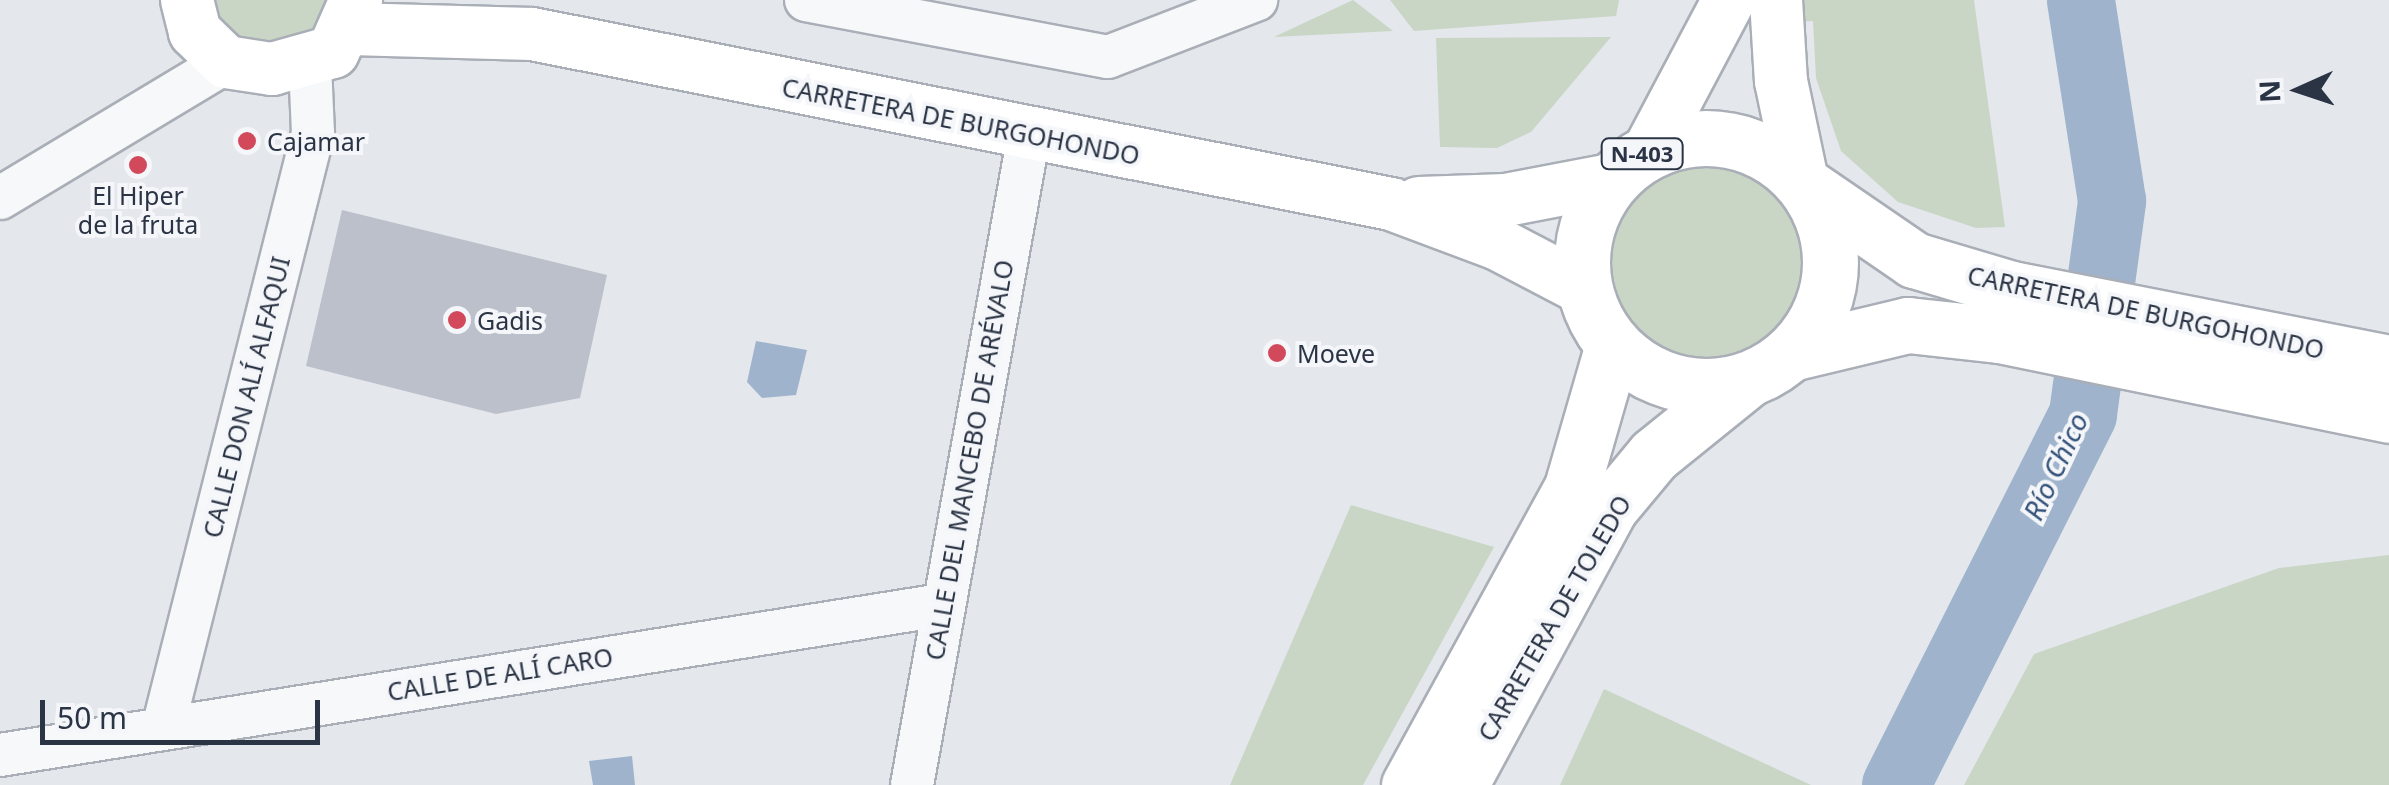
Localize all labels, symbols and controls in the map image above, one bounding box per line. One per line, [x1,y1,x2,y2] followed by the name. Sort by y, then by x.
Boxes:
[2249,40,2349,140] north arrow
[780,72,1142,170] street label: CARRETERA DE BURGOHONDO
[2249,79,2289,104] text: N
[267,126,365,156] place label: Cajamar
[236,130,258,152] marker: Cajamar
[1600,137,1684,171] road number: N-403
[127,154,149,176] marker: El Hiper de la fruta
[78,181,198,240] place label: El Hiper de la fruta
[196,253,296,541] street label: CALLE DON ALÍ ALFAQUI
[919,258,1019,662] street label: CALLE DEL MANCEBO DE ARÉVALO
[1965,260,2327,364] street label: CARRETERA DE BURGOHONDO
[477,305,543,335] place label: Gadis
[446,309,468,331] marker: Gadis
[1297,338,1375,368] place label: Moeve
[1266,342,1288,364] marker: Moeve
[2016,407,2094,525] water label: Río Chico
[1471,490,1637,746] street label: CARRETERA DE TOLEDO
[385,641,615,707] street label: CALLE DE ALÍ CARO
[45,680,325,742] scale bar
[57,697,127,738] text: 50 m

